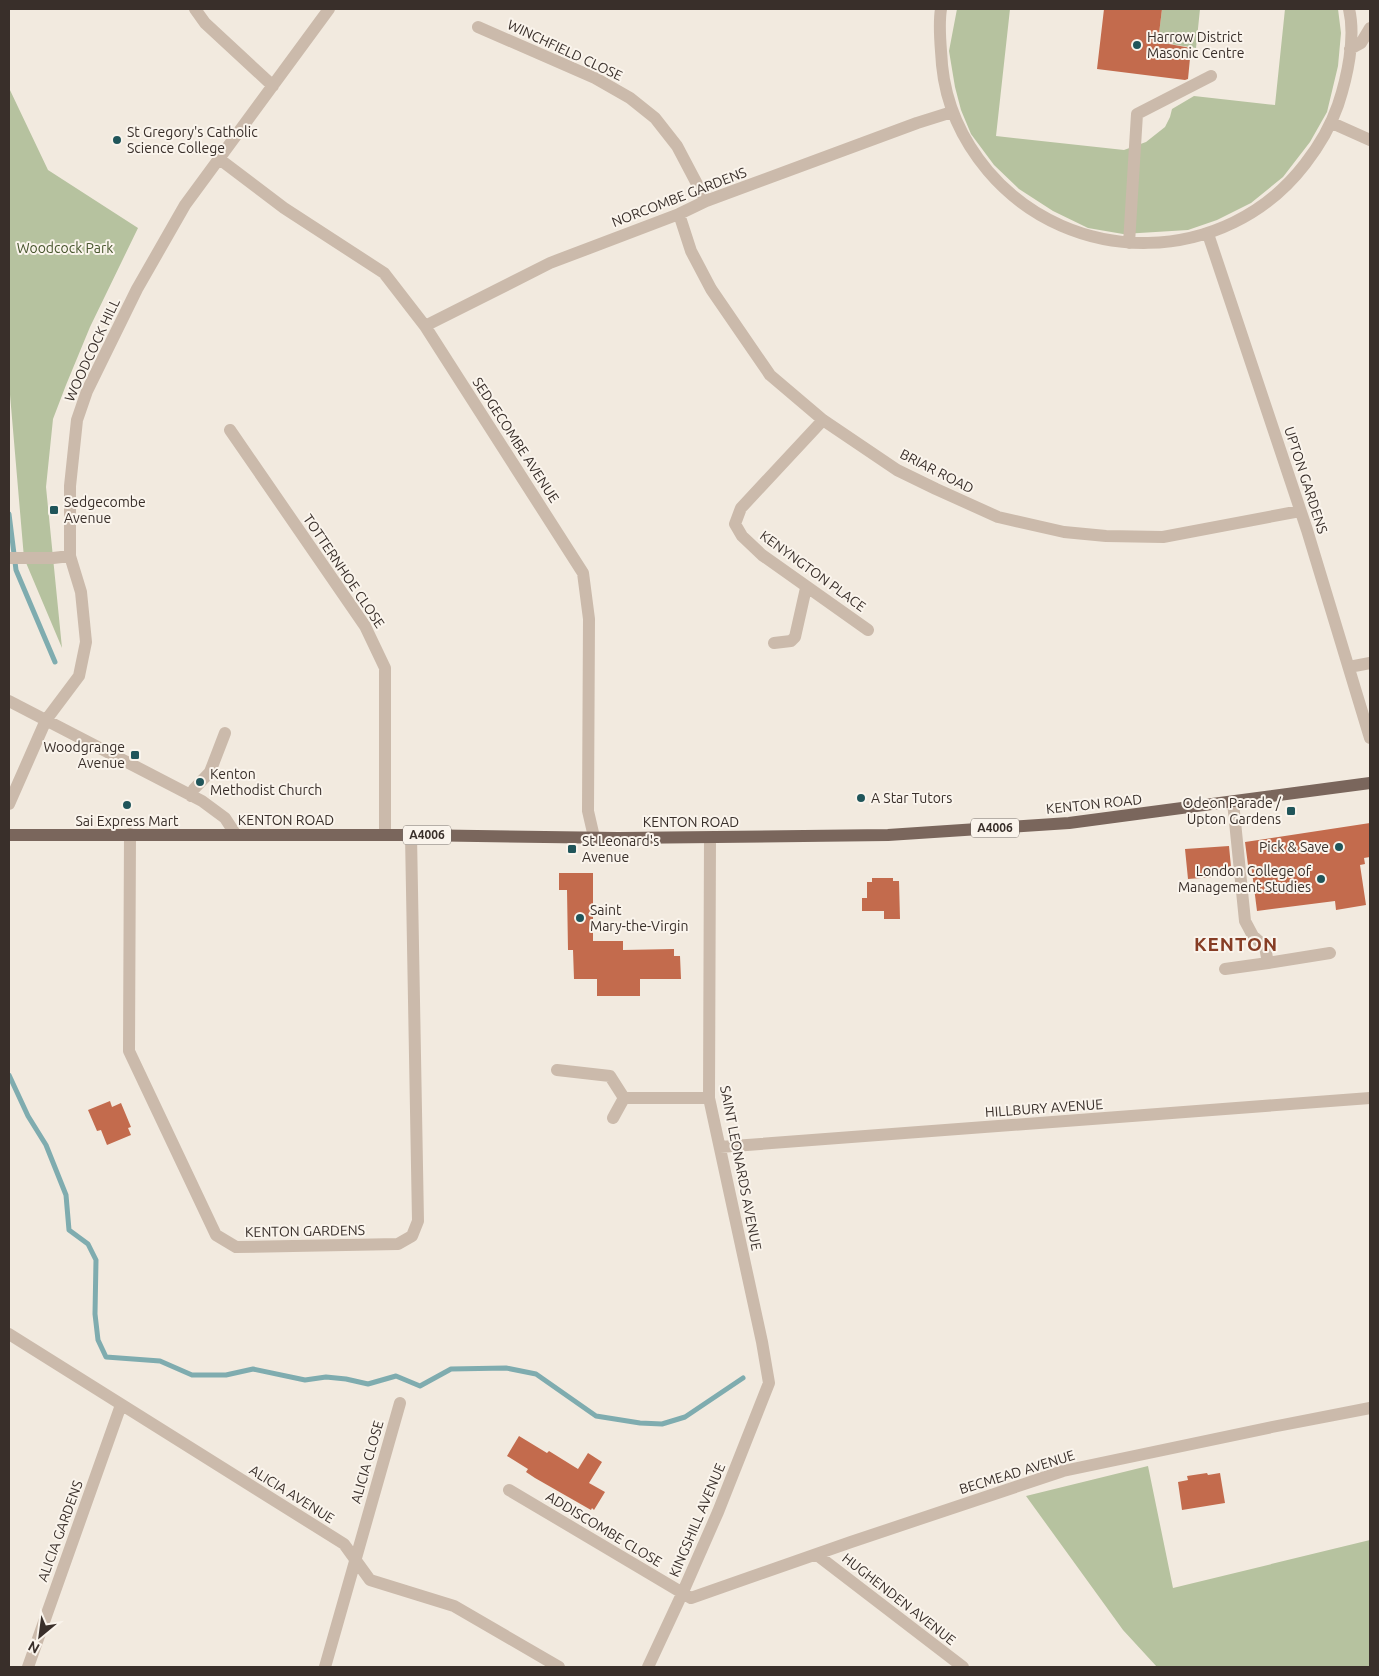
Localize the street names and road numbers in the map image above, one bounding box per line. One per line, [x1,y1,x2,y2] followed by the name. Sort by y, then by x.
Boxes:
[505,16,625,84] street label: WINCHFIELD CLOSE
[609,164,749,230] street label: NORCOMBE GARDENS
[61,296,123,404] street label: WOODCOCK HILL
[470,374,563,506] street label: SEDGECOMBE AVENUE
[1281,424,1331,536] street label: UPTON GARDENS
[897,446,977,496] street label: BRIAR ROAD
[300,511,388,631] street label: TOTTERNHOE CLOSE
[757,527,869,615] street label: KENYNGTON PLACE
[1045,791,1143,817] street label: KENTON ROAD
[238,812,334,828] street label: KENTON ROAD
[643,814,739,830] street label: KENTON ROAD
[971,818,1019,838] road number: A4006
[403,826,451,844] road number: A4006
[717,1084,765,1252] street label: SAINT LEONARDS AVENUE
[984,1096,1104,1120] street label: HILLBURY AVENUE
[245,1222,365,1240] street label: KENTON GARDENS
[348,1419,387,1505] street label: ALICIA CLOSE
[957,1447,1077,1497] street label: BECMEAD AVENUE
[666,1461,728,1579] street label: KINGSHILL AVENUE
[247,1462,337,1527] street label: ALICIA AVENUE
[34,1478,86,1584] street label: ALICIA GARDENS
[543,1488,665,1570] street label: ADDISCOMBE CLOSE
[839,1550,959,1648] street label: HUGHENDEN AVENUE

